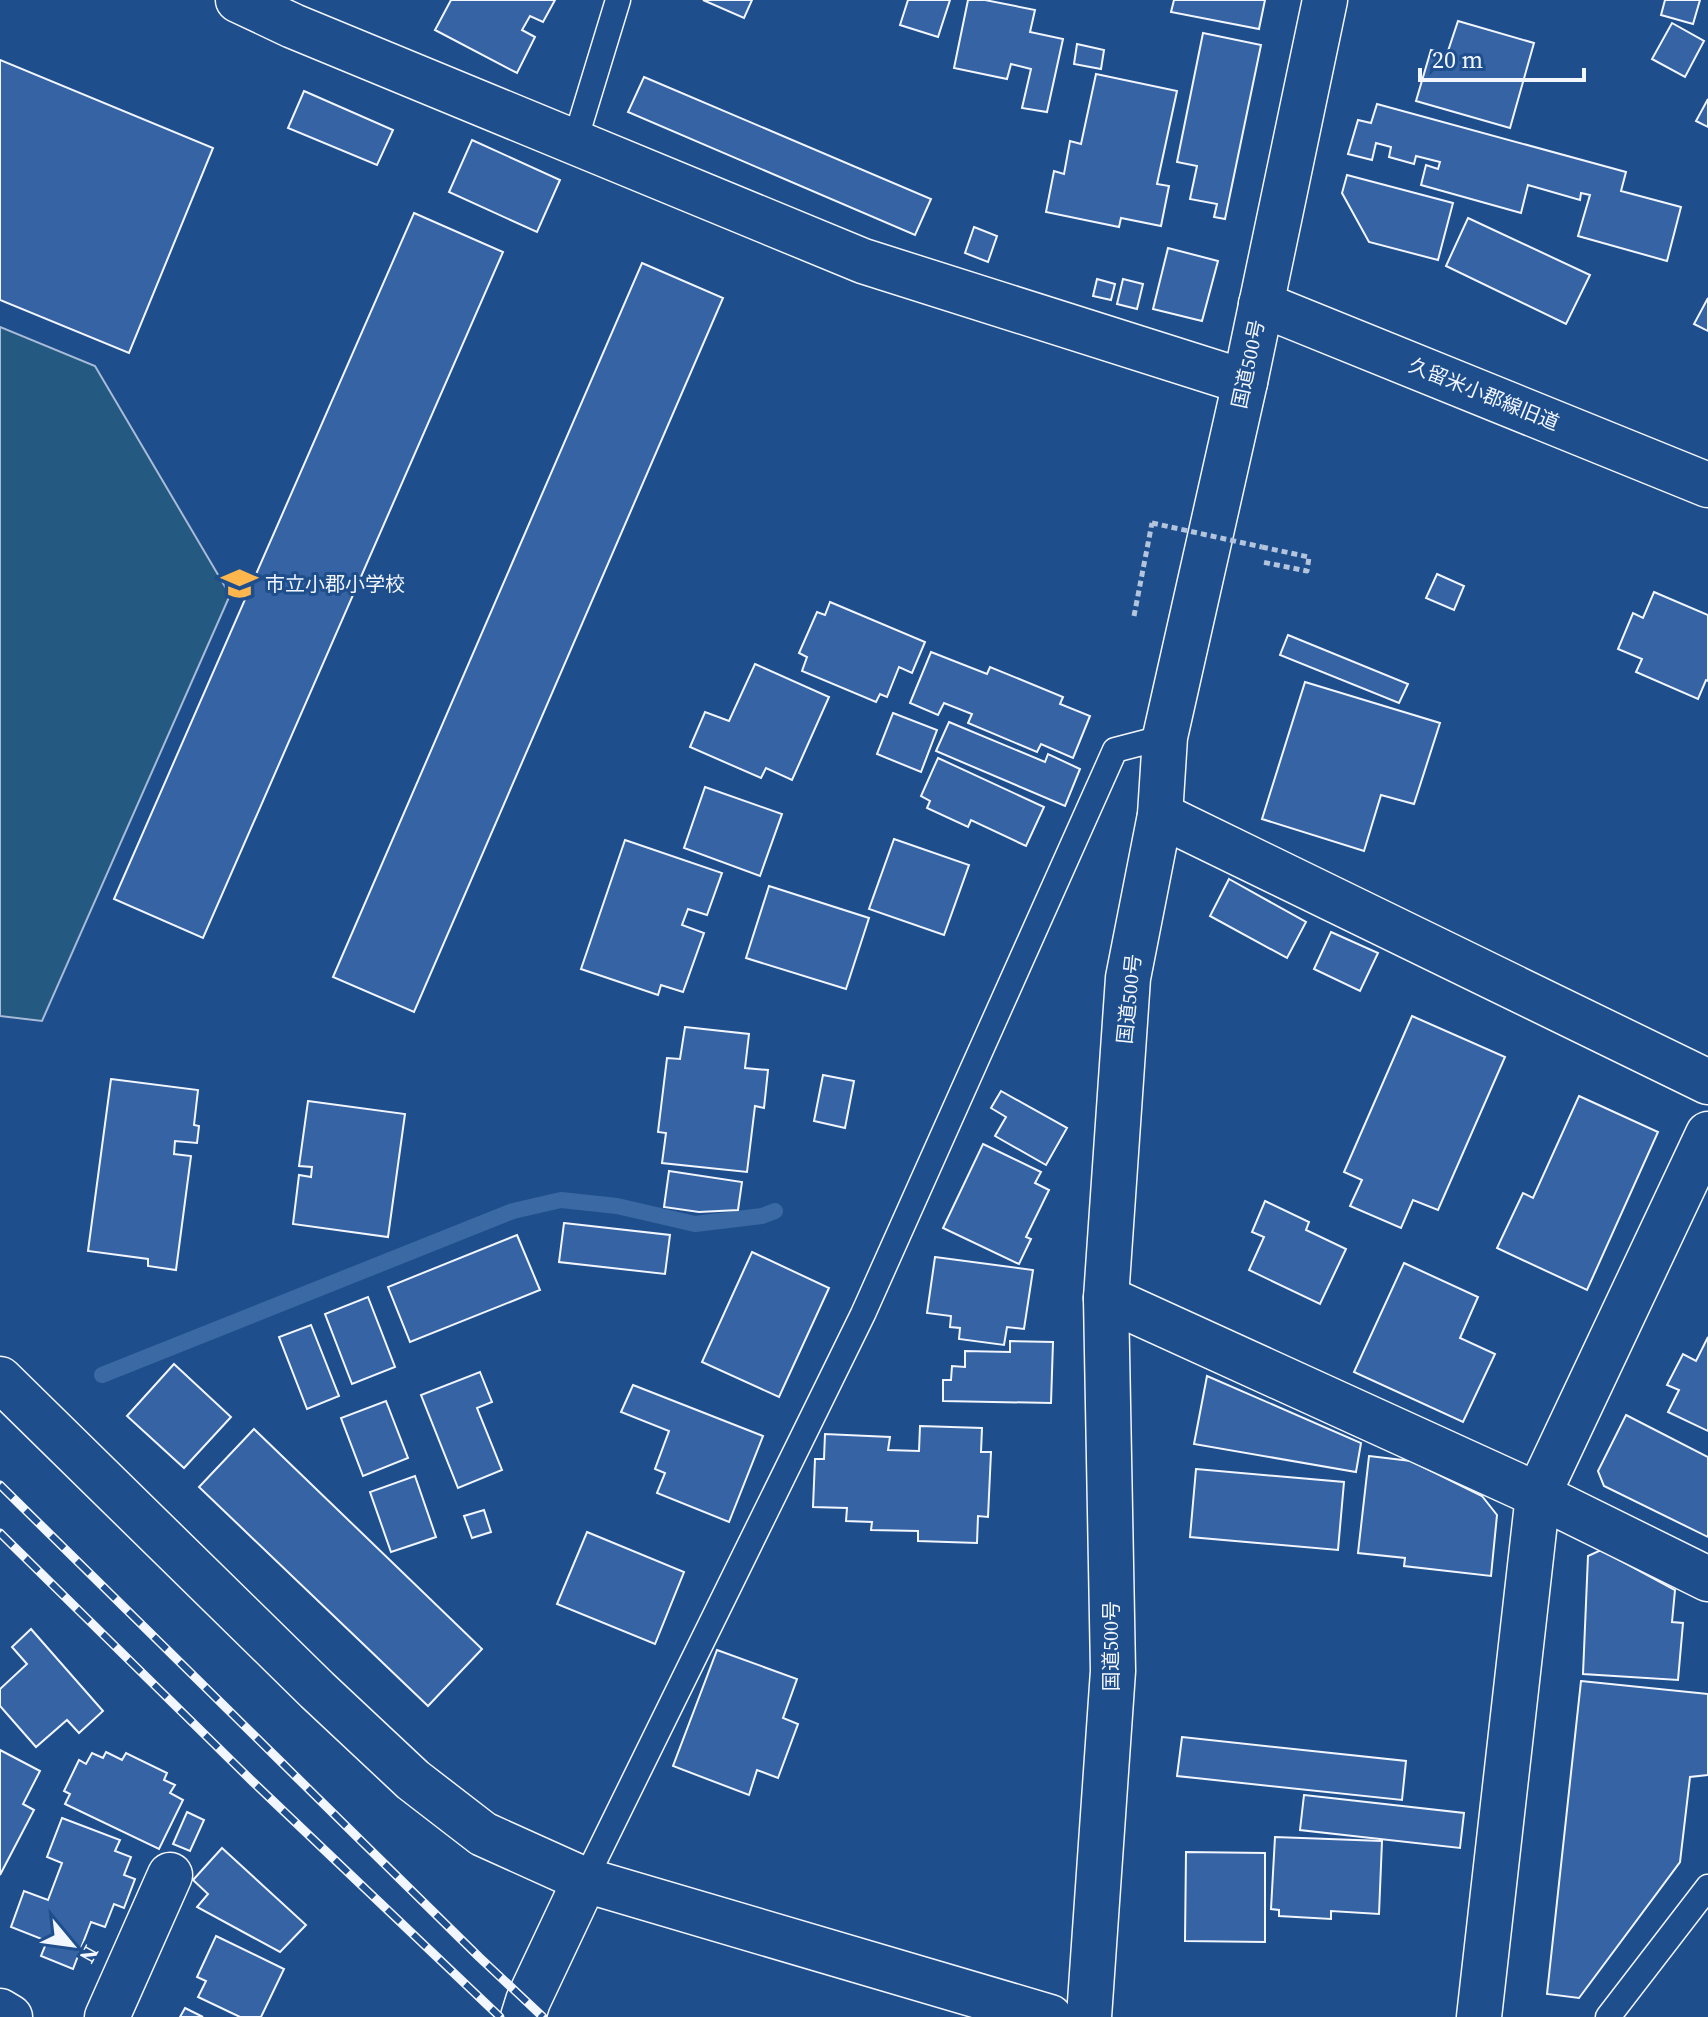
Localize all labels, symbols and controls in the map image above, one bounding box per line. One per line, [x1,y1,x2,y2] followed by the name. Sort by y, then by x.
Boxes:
[1420,32,1584,82] scale bar
[1432,43,1483,76] text: 20 m
[1225,317,1271,411] street label: 国道500号
[1405,351,1563,437] street label: 久留米小郡線旧道
[220,565,258,603] school or university icon: 市立小郡小学校
[265,570,405,598] place label: 市立小郡小学校
[1110,953,1148,1045] street label: 国道500号
[1097,1601,1125,1691] street label: 国道500号
[32,1905,112,1985] north arrow
[72,1940,106,1969] text: N

